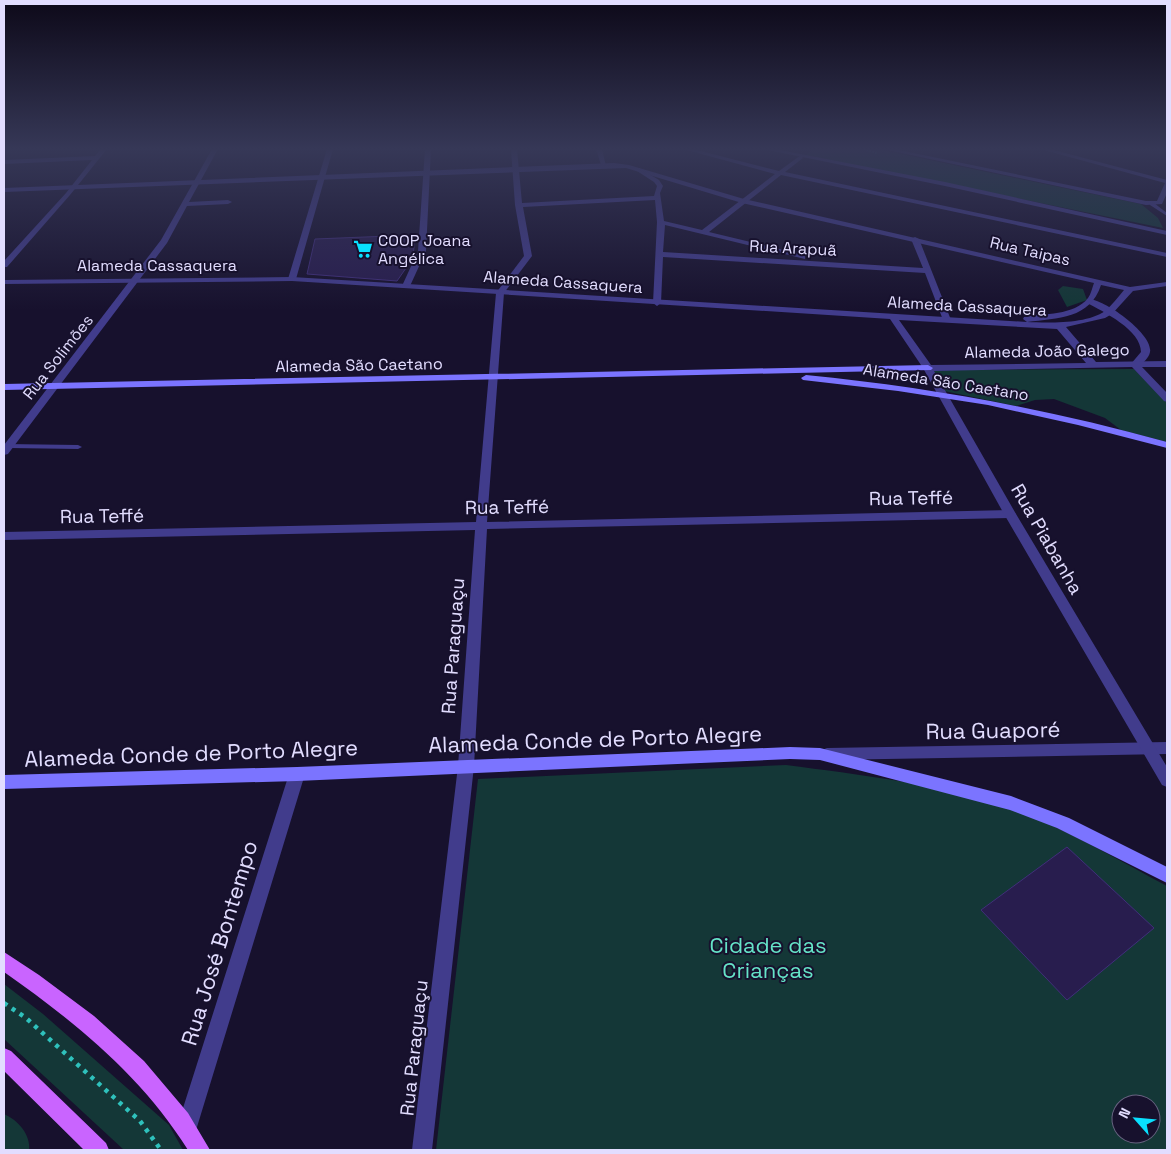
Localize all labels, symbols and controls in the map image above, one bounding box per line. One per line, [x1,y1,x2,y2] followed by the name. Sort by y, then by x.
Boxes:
[378,230,471,269] place label: COOP Joana Angélica
[988,232,1072,270] street label: Rua Taipas
[749,235,837,261] street label: Rua Arapuã
[352,238,374,260] supermarket icon: COOP Joana Angélica
[77,255,237,276] street label: Alameda Cassaquera
[483,266,643,298] street label: Alameda Cassaquera
[887,291,1047,321] street label: Alameda Cassaquera
[18,310,98,404] street label: Rua Solimões
[964,339,1130,363] street label: Alameda João Galego
[275,353,443,377] street label: Alameda São Caetano
[862,359,1030,405] street label: Alameda São Caetano
[1005,479,1089,599] street label: Rua Piabanha
[869,485,953,511] street label: Rua Teffé
[465,494,549,520] street label: Rua Teffé
[60,503,144,529] street label: Rua Teffé
[436,577,470,715] street label: Rua Paraguaçu
[925,715,1061,745] street label: Rua Guaporé
[428,719,762,759] street label: Alameda Conde de Porto Alegre
[24,733,358,773] street label: Alameda Conde de Porto Alegre
[175,837,263,1049] street label: Rua José Bontempo
[709,931,827,984] park label: Cidade das Crianças
[394,979,434,1117] street label: Rua Paraguaçu
[1111,1094,1161,1144] north arrow
[1114,1105,1135,1121] text: N

